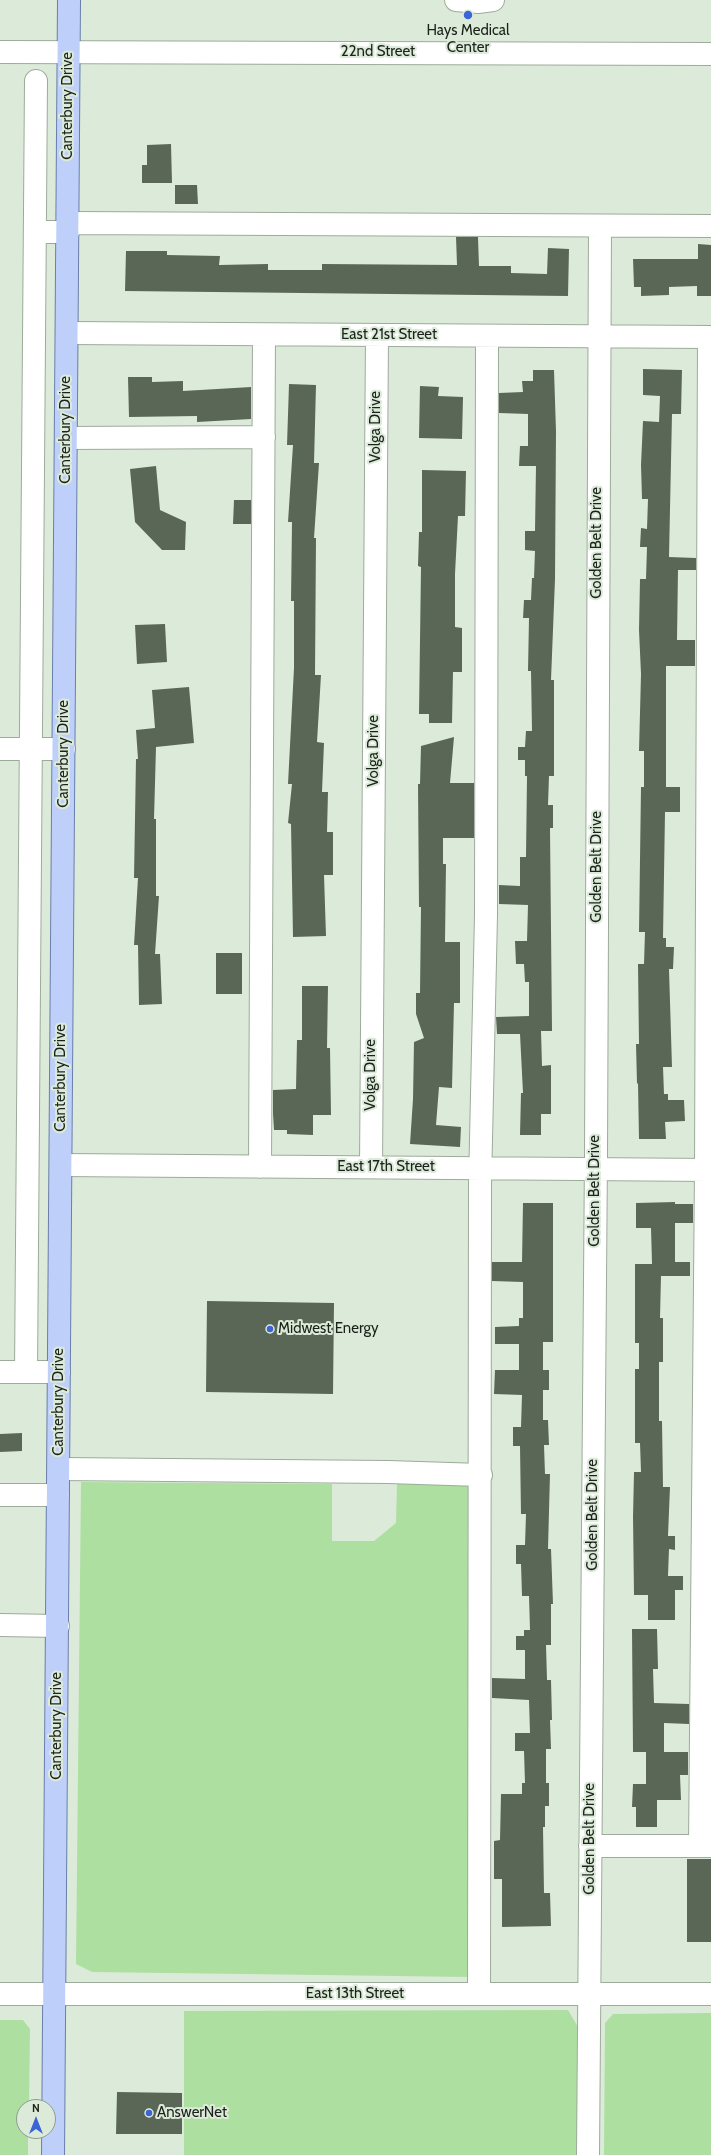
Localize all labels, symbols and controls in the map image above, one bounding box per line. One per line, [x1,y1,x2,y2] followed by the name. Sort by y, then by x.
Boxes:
[462,9,474,21] marker: Hays Medical Center
[426,22,510,57] place label: Hays Medical Center
[341,43,415,61] street label: 22nd Street
[59,52,77,160] street label: Canterbury Drive
[341,326,437,344] street label: East 21st Street
[57,376,75,484] street label: Canterbury Drive
[367,391,385,463] street label: Volga Drive
[588,487,606,599] street label: Golden Belt Drive
[55,700,73,808] street label: Canterbury Drive
[365,715,383,787] street label: Volga Drive
[588,811,606,923] street label: Golden Belt Drive
[52,1024,70,1132] street label: Canterbury Drive
[362,1039,380,1111] street label: Volga Drive
[586,1135,604,1247] street label: Golden Belt Drive
[337,1158,435,1176] street label: East 17th Street
[278,1320,379,1338] place label: Midwest Energy
[265,1324,275,1334] marker: Midwest Energy
[50,1348,68,1456] street label: Canterbury Drive
[584,1459,602,1571] street label: Golden Belt Drive
[48,1672,66,1780] street label: Canterbury Drive
[581,1783,599,1895] street label: Golden Belt Drive
[306,1985,404,2003] street label: East 13th Street
[16,2099,56,2139] north arrow
[32,2101,40,2115] text: N
[157,2104,227,2122] place label: AnswerNet
[144,2108,154,2118] marker: AnswerNet

